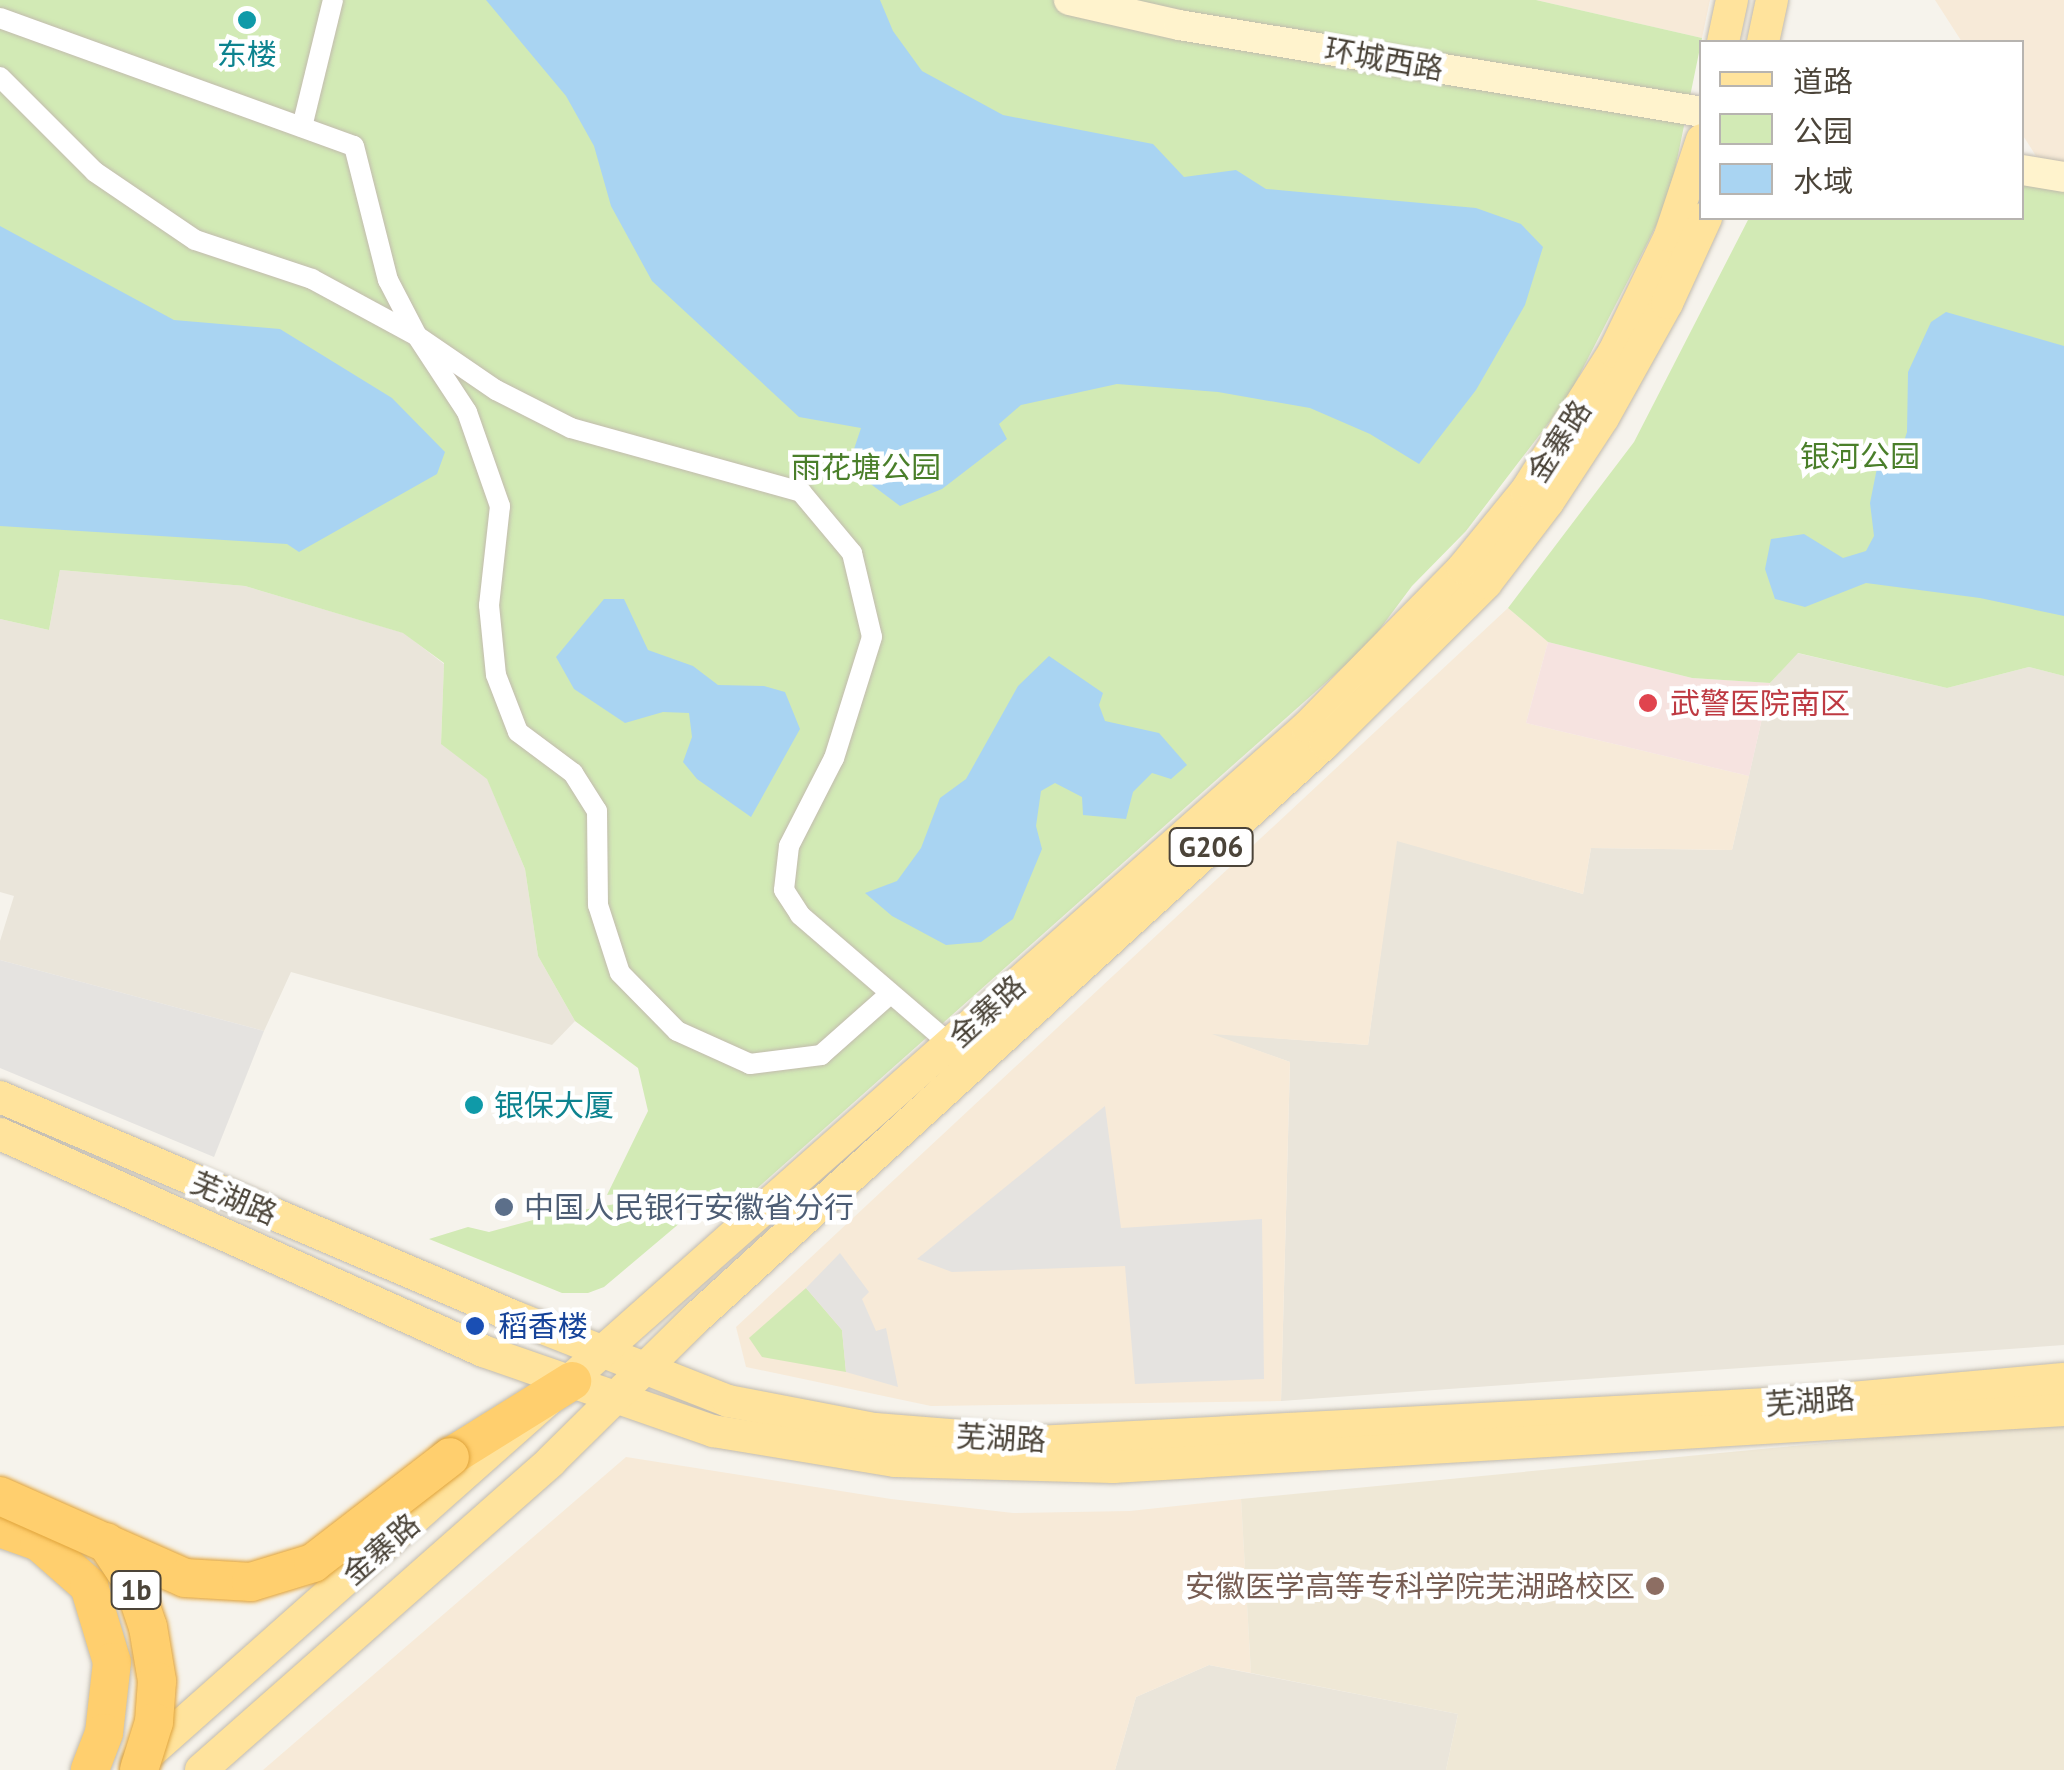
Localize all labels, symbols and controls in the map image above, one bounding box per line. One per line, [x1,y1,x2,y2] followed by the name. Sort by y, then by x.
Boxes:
[236,9,258,31] marker: 东楼
[1322,31,1446,87] street label: 环城西路
[217,36,277,72] place label: 东楼
[1699,40,2024,220] legend
[1793,61,1853,100] text: 道路
[1793,111,1853,150] text: 公园
[1793,161,1853,200] text: 水域
[1519,393,1599,489] street label: 金寨路
[1800,438,1920,474] park label: 银河公园
[791,449,941,485] park label: 雨花塘公园
[1670,685,1850,721] place label: 武警医院南区
[1635,690,1661,716] marker: 武警医院南区
[1168,824,1254,870] road number: G206
[942,968,1032,1054] street label: 金寨路
[494,1087,614,1123] place label: 银保大厦
[463,1094,485,1116] marker: 银保大厦
[186,1164,282,1232] street label: 芜湖路
[524,1189,854,1225] place label: 中国人民银行安徽省分行
[493,1196,515,1218] marker: 中国人民银行安徽省分行
[498,1308,588,1344] place label: 稻香楼
[462,1313,488,1339] marker: 稻香楼
[1764,1380,1856,1422] street label: 芜湖路
[955,1418,1047,1458] street label: 芜湖路
[335,1506,427,1592] street label: 金寨路
[108,1567,164,1613] road number: 1b
[1185,1568,1635,1604] place label: 安徽医学高等专科学院芜湖路校区
[1644,1575,1666,1597] marker: 安徽医学高等专科学院芜湖路校区

